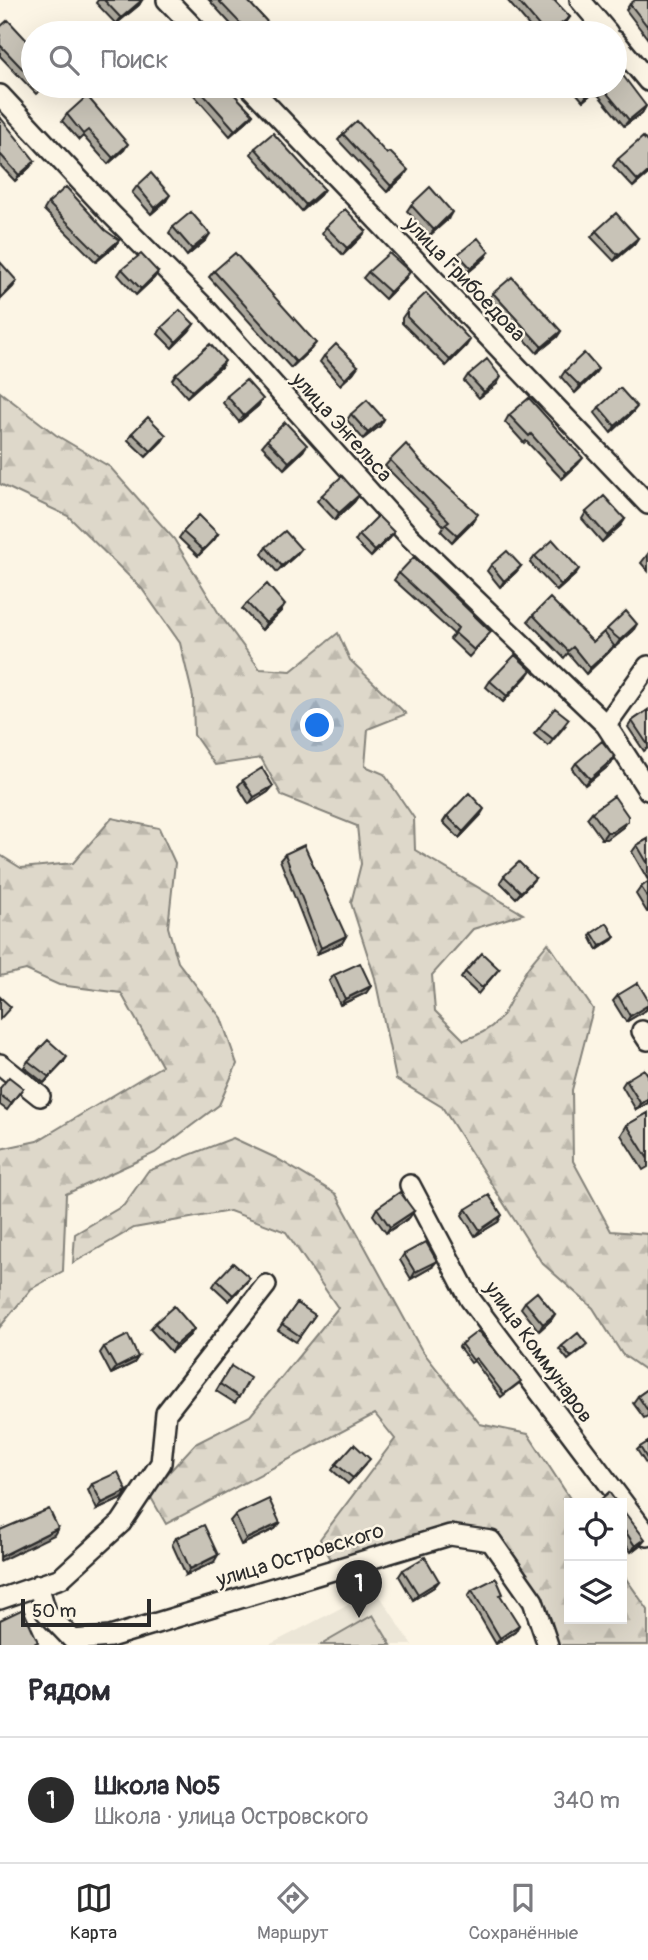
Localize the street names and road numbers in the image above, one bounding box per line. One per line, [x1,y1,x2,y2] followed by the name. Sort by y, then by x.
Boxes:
[397,210,531,348] street label: улица Грибоедова
[285,366,398,488] street label: улица Энгельса
[478,1275,599,1428] street label: улица Коммунаров
[212,1517,387,1594] street label: улица Островского

